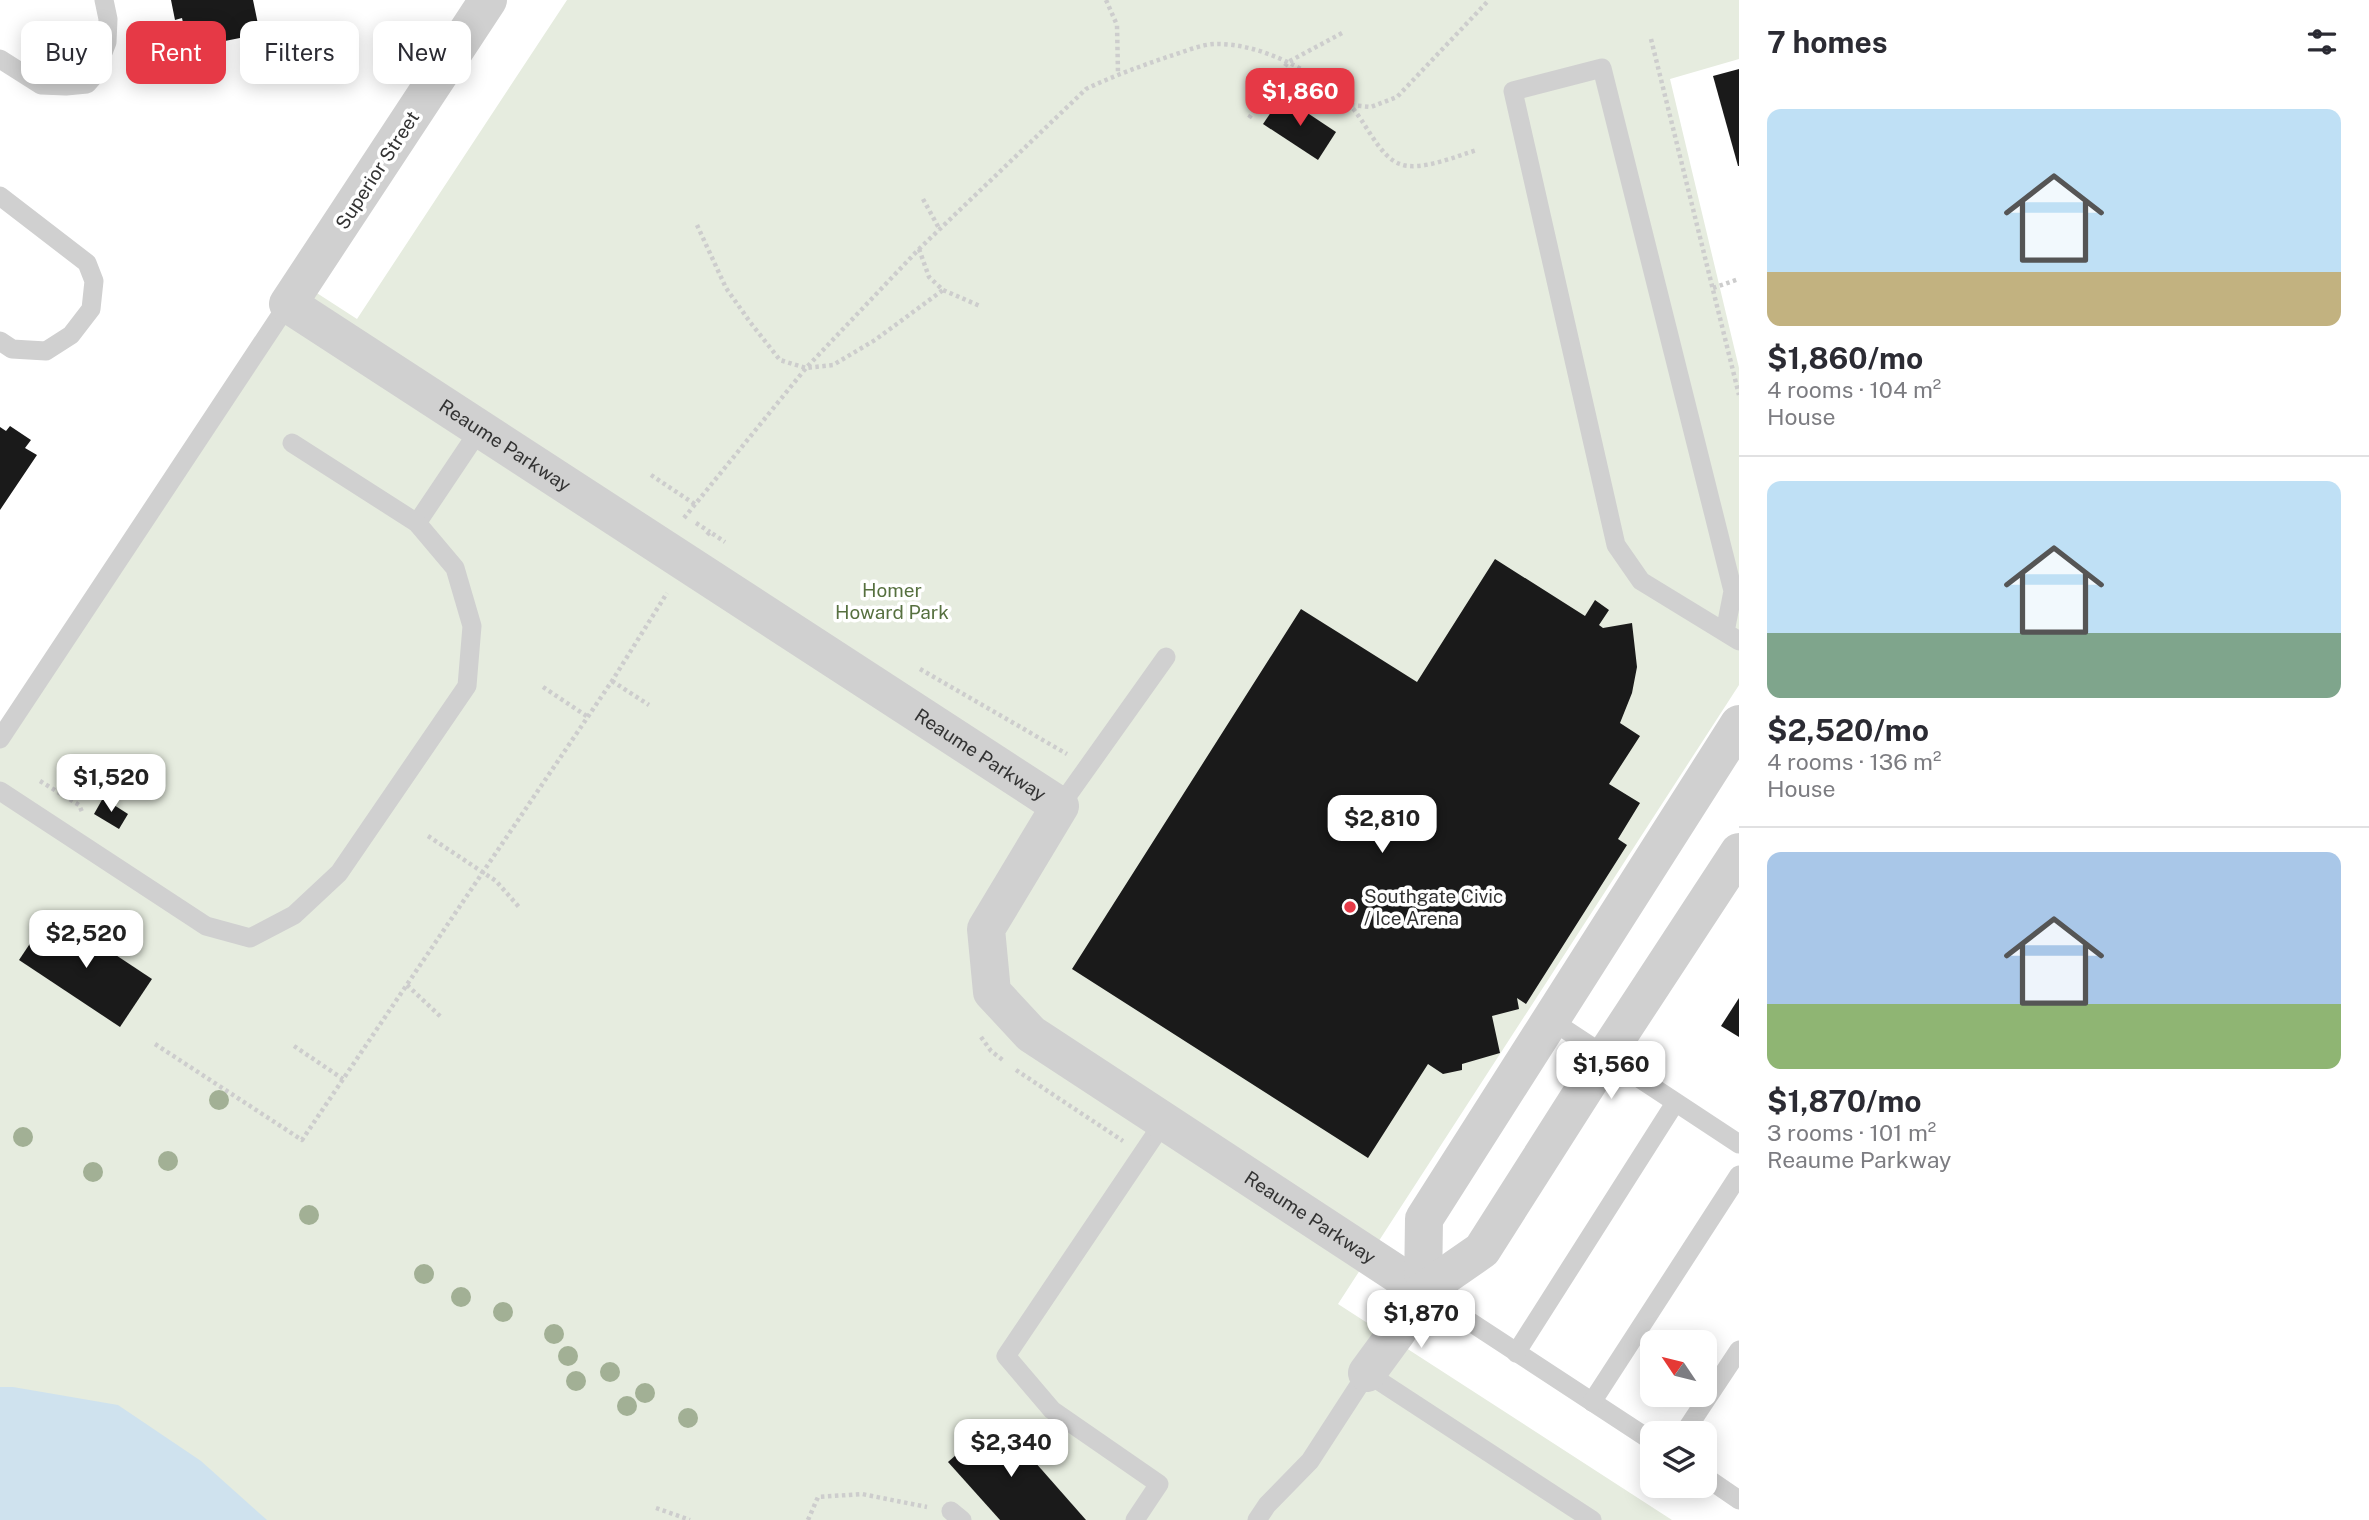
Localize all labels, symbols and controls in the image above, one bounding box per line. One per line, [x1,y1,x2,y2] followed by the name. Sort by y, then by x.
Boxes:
[21,21,112,84] chip: Buy
[126,21,226,84] chip: Rent
[240,21,359,84] chip: Filters
[373,21,471,84] chip: New
[2303,23,2341,61] icon: filters
[1767,24,1888,60] text: 7 homes
[1243,68,1357,128] pin: $1,860
[1261,77,1339,104] text: $1,860
[331,107,423,233] street label: Superior Street
[1991,155,2117,281] icon: home
[1767,340,1923,376] text: $1,860/mo
[1767,376,1941,403] text: 4 rooms · 104 m²
[435,395,575,496] street label: Reaume Parkway
[1767,403,1835,430] text: House
[1991,527,2117,653] icon: home
[835,579,949,623] park label: Homer Howard Park
[911,704,1050,805] street label: Reaume Parkway
[1767,712,1929,748] text: $2,520/mo
[1767,748,1941,775] text: 4 rooms · 136 m²
[54,754,168,814] pin: $1,520
[73,763,149,790] text: $1,520
[1767,775,1835,802] text: House
[1325,796,1439,855] pin: $2,810
[1344,804,1420,831] text: $2,810
[1364,885,1503,929] place label: Southgate Civic / Ice Arena
[1991,898,2117,1024] icon: home
[1342,899,1358,915] marker: Southgate Civic / Ice Arena
[29,911,143,970] pin: $2,520
[45,919,127,946] text: $2,520
[1554,1042,1668,1101] pin: $1,560
[1572,1050,1650,1077] text: $1,560
[1767,1083,1922,1119] text: $1,870/mo
[1767,1119,1936,1146] text: 3 rooms · 101 m²
[1767,1146,1951,1173] text: Reaume Parkway
[1241,1166,1380,1268] street label: Reaume Parkway
[1364,1290,1478,1350] pin: $1,870
[1383,1299,1459,1326] text: $1,870
[1640,1330,1717,1407] north arrow
[1640,1330,1717,1498] map controls
[954,1420,1068,1479] pin: $2,340
[1640,1421,1717,1498] button: layers
[970,1428,1052,1455] text: $2,340

